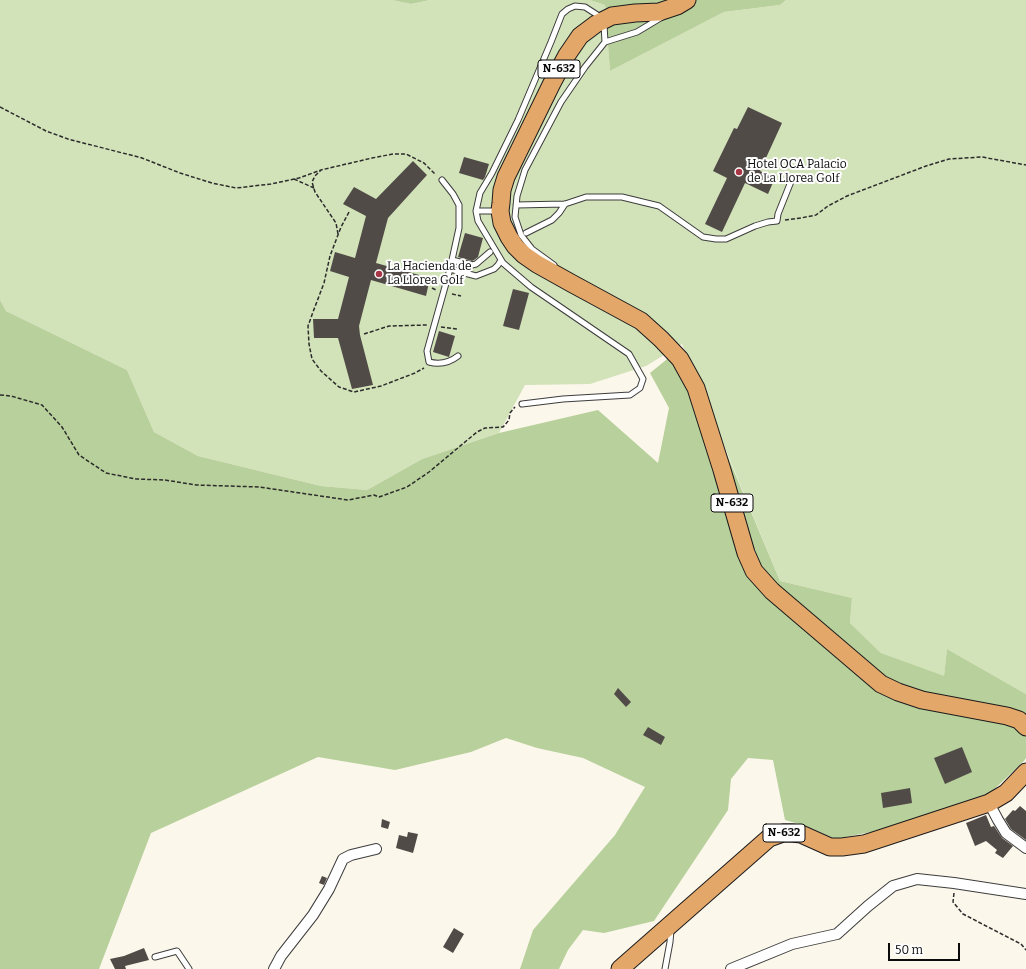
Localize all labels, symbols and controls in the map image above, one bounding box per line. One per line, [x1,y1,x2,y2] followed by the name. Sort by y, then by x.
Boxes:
[538,60,580,78] road number: N-632
[747,158,847,186] place label: Hotel OCA Palacio de La Llorea Golf
[734,167,744,177] marker: Hotel OCA Palacio de La Llorea Golf
[387,260,472,288] place label: La Hacienda de La Llorea Golf
[374,269,384,279] marker: La Hacienda de La Llorea Golf
[711,494,753,512] road number: N-632
[763,824,805,842] road number: N-632
[890,935,962,961] scale bar
[895,943,923,957] text: 50 m

